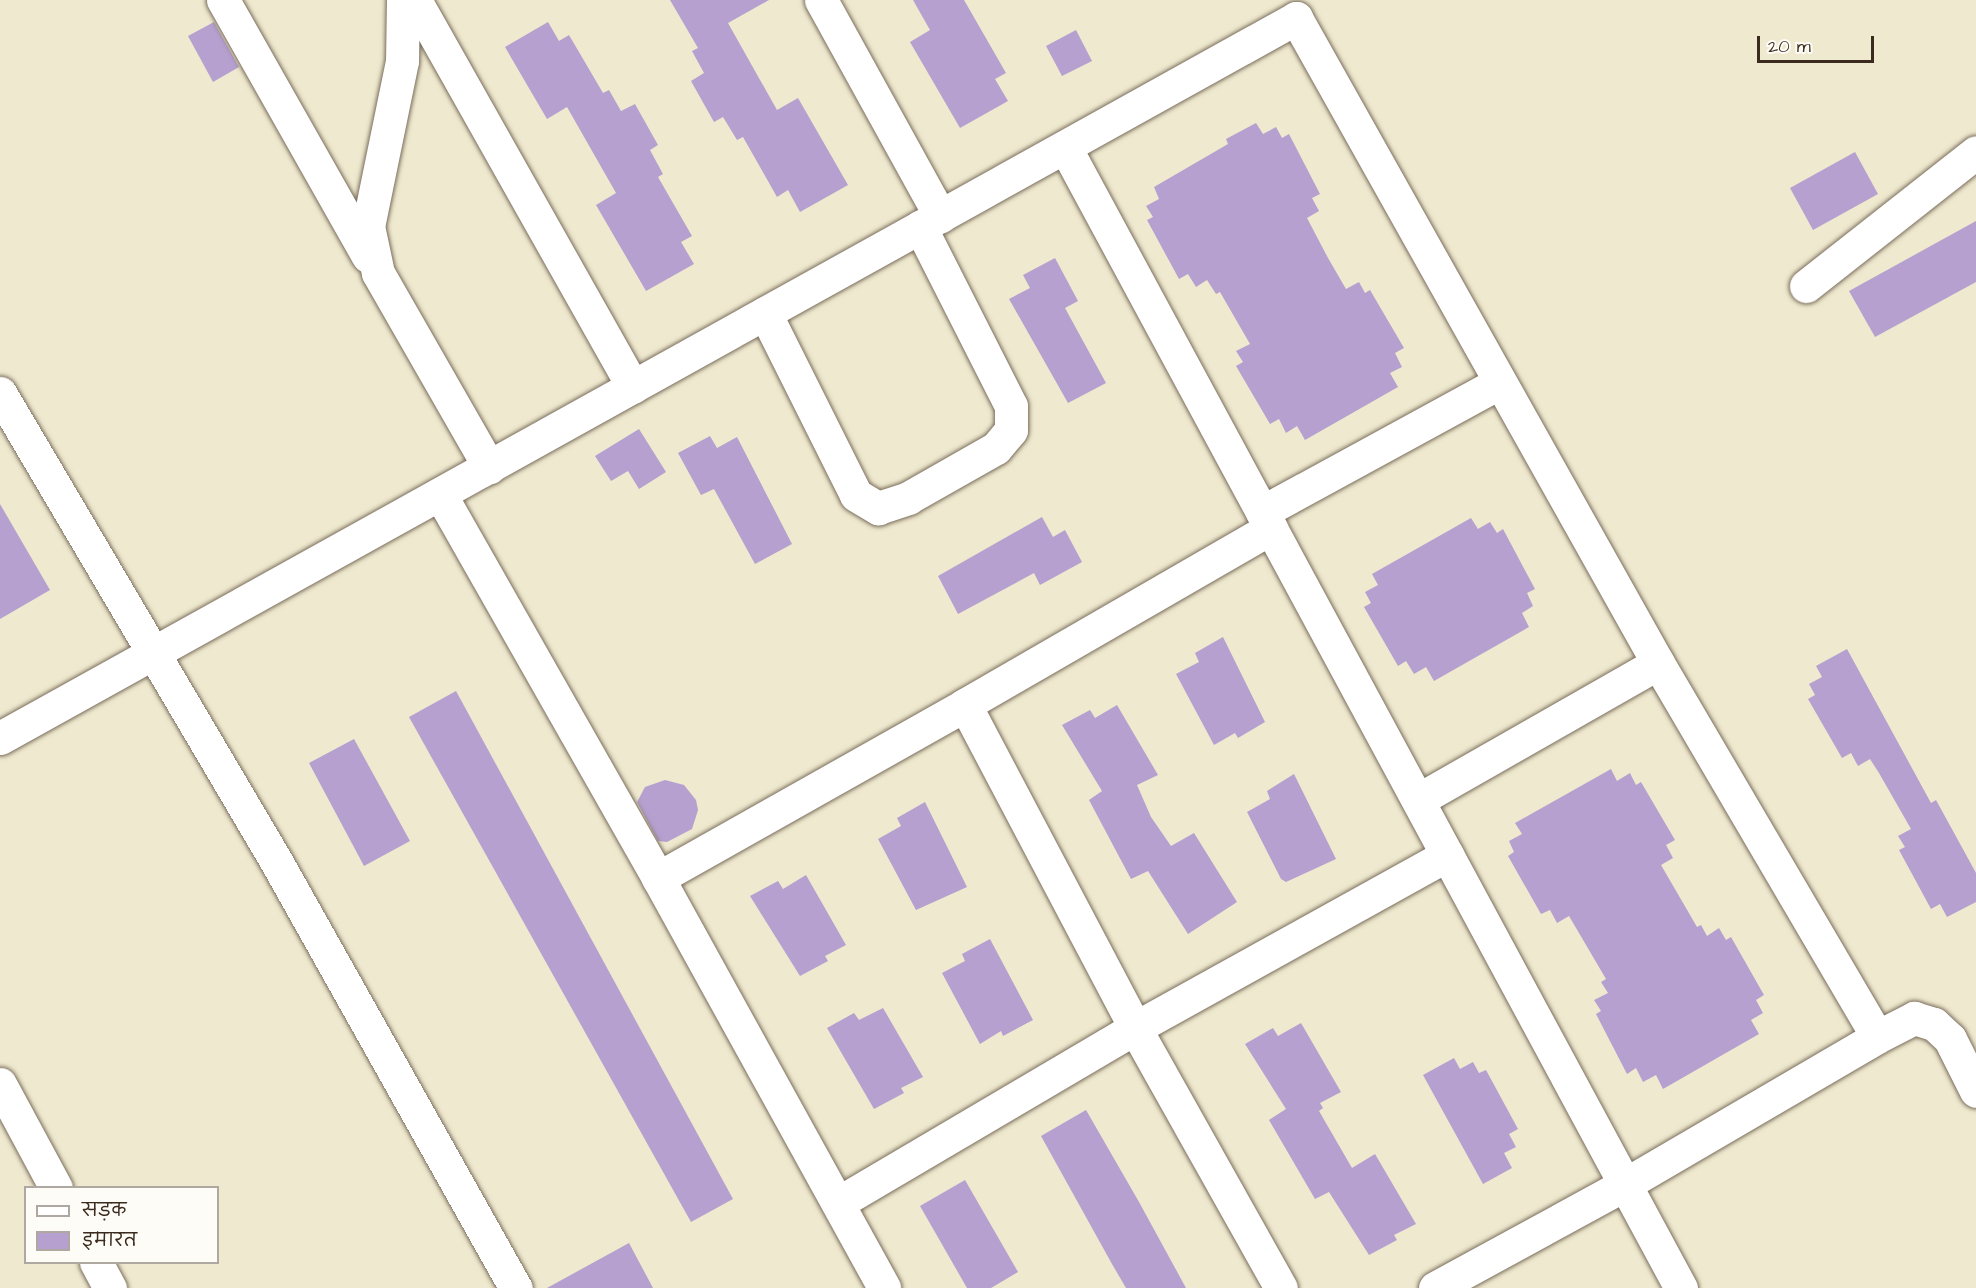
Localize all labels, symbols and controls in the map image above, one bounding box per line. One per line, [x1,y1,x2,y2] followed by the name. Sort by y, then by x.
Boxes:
[1760,24,1877,62] scale bar
[1768,34,1811,59] text: 20 m
[24,1186,219,1264] legend
[82,1198,126,1223] text: सड़क
[82,1228,137,1253] text: इमारत

